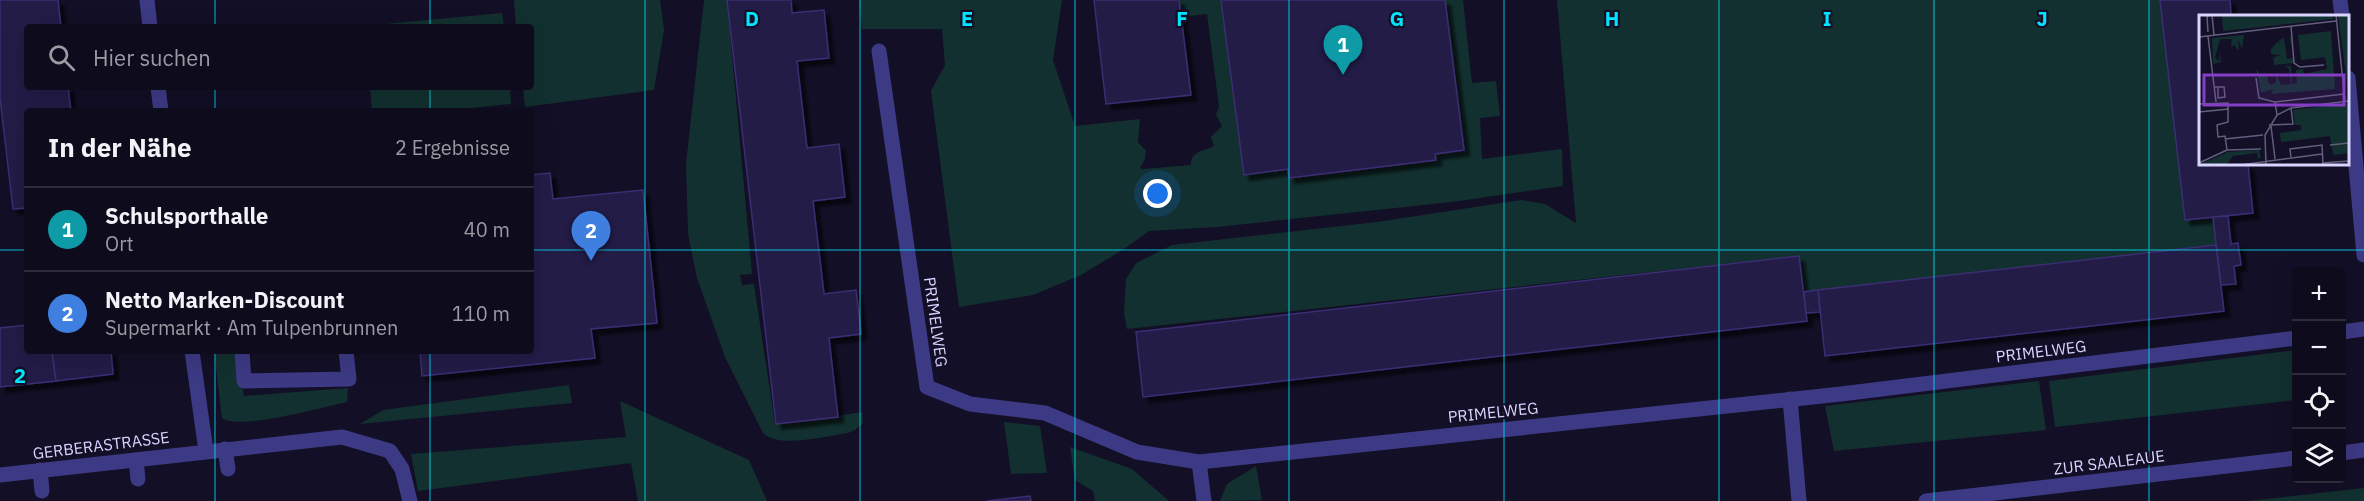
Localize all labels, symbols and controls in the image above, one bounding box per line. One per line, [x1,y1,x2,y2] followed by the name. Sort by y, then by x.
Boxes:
[745,5,759,32] text: D
[961,5,973,32] text: E
[1176,5,1188,32] text: F
[1390,5,1404,32] text: G
[1605,5,1619,32] text: H
[1823,5,1831,32] text: I
[2036,5,2048,32] text: J
[2199,15,2349,165] inset map
[24,24,534,90] search box
[1324,26,1362,75] pin: 1
[45,41,78,74] icon: search
[93,43,211,72] text: Hier suchen
[48,130,192,164] text: In der Nähe
[395,134,510,161] text: 2 Ergebnisse
[1143,179,1172,208] your location
[105,201,268,230] text: Schulsporthalle
[572,212,610,261] pin: 2
[62,216,74,243] text: 1
[464,216,510,243] text: 40 m
[105,230,134,257] text: Ort
[2292,267,2346,483] map controls
[2292,267,2346,321] button: +
[920,276,952,368] street label: PRIMELWEG
[105,285,344,314] text: Netto Marken-Discount
[62,300,74,327] text: 2
[452,300,510,327] text: 110 m
[105,314,398,341] text: Supermarkt · Am Tulpenbrunnen
[2292,321,2346,375] button: −
[1995,336,2087,366] street label: PRIMELWEG
[14,362,26,389] text: 2
[2292,375,2346,429] button: locate
[1447,397,1539,427] street label: PRIMELWEG
[32,427,170,463] street label: GERBERASTRASSE
[2292,429,2346,483] button: layers
[2052,445,2166,479] street label: ZUR SAALEAUE

